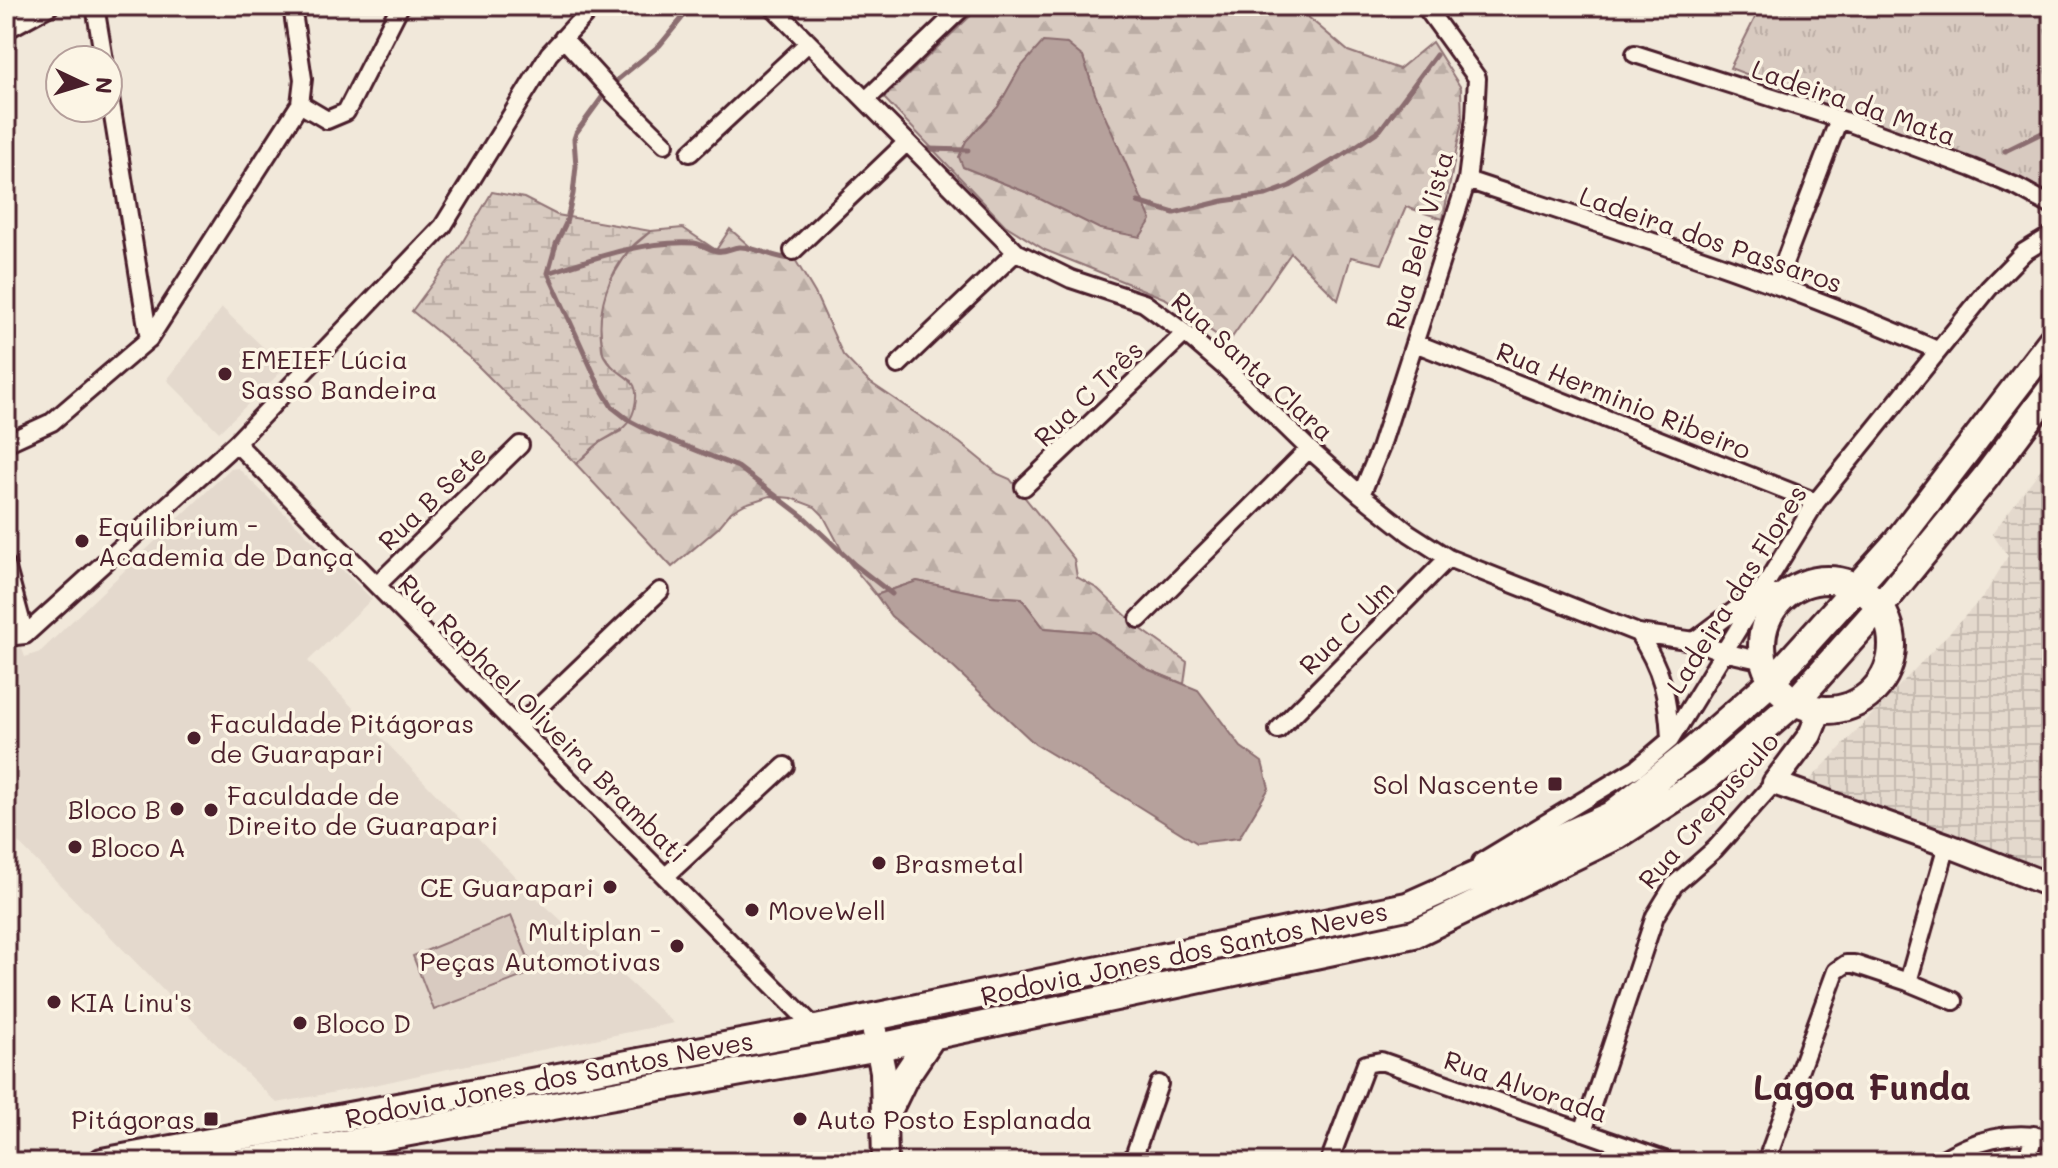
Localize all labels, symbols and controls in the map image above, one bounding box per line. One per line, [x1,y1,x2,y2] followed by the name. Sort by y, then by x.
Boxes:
[44,44,124,124] north arrow
[1748,51,1960,153] street label: Ladeira da Mata
[89,76,119,95] text: N
[1377,147,1461,333] street label: Rua Bela Vista
[1575,178,1847,300] street label: Ladeira dos Passaros
[1165,284,1341,448] street label: Rua Santa Clara
[1026,332,1150,454] street label: Rua C Três
[1492,333,1756,467] street label: Rua Herminio Ribeiro
[241,342,437,406] place label: EMEIEF Lúcia Sasso Bandeira
[216,365,234,383] marker: EMEIEF Lúcia Sasso Bandeira
[371,437,493,557] street label: Rua B Sete
[1658,478,1814,700] street label: Ladeira das Flores
[98,509,354,573] place label: Equilibrium - Academia de Dança
[73,532,91,550] marker: Equilibrium - Academia de Dança
[391,566,695,870] street label: Rua Raphael Oliveira Brambati
[1291,572,1401,682] street label: Rua C Um
[210,706,474,770] place label: Faculdade Pitágoras de Guarapari
[1630,724,1786,896] street label: Rua Crepusculo
[185,729,203,747] marker: Faculdade Pitágoras de Guarapari
[1373,767,1539,801] place label: Sol Nascente
[1546,775,1564,793] marker: Sol Nascente
[227,778,498,842] place label: Faculdade de Direito de Guarapari
[68,792,161,826] place label: Bloco B
[168,800,186,818] marker: Bloco B
[202,801,220,819] marker: Faculdade de Direito de Guarapari
[91,830,186,864] place label: Bloco A
[66,838,84,856] marker: Bloco A
[895,846,1024,880] place label: Brasmetal
[870,854,888,872] marker: Brasmetal
[420,870,594,904] place label: CE Guarapari
[601,878,619,896] marker: CE Guarapari
[768,893,886,927] place label: MoveWell
[977,893,1391,1013] street label: Rodovia Jones dos Santos Neves
[743,901,761,919] marker: MoveWell
[419,914,661,978] place label: Multiplan - Peças Automotivas
[668,937,686,955] marker: Multiplan - Peças Automotivas
[70,985,192,1019] place label: KIA Linu's
[45,993,63,1011] marker: KIA Linu's
[316,1006,411,1040] place label: Bloco D
[291,1014,309,1032] marker: Bloco D
[342,1023,756,1135] street label: Rodovia Jones dos Santos Neves
[1440,1042,1612,1130] street label: Rua Alvorada
[1753,1064,1971,1109] district label: Lagoa Funda
[71,1102,195,1136] place label: Pitágoras
[816,1102,1092,1136] place label: Auto Posto Esplanada
[202,1110,220,1128] marker: Pitágoras
[791,1110,809,1128] marker: Auto Posto Esplanada

